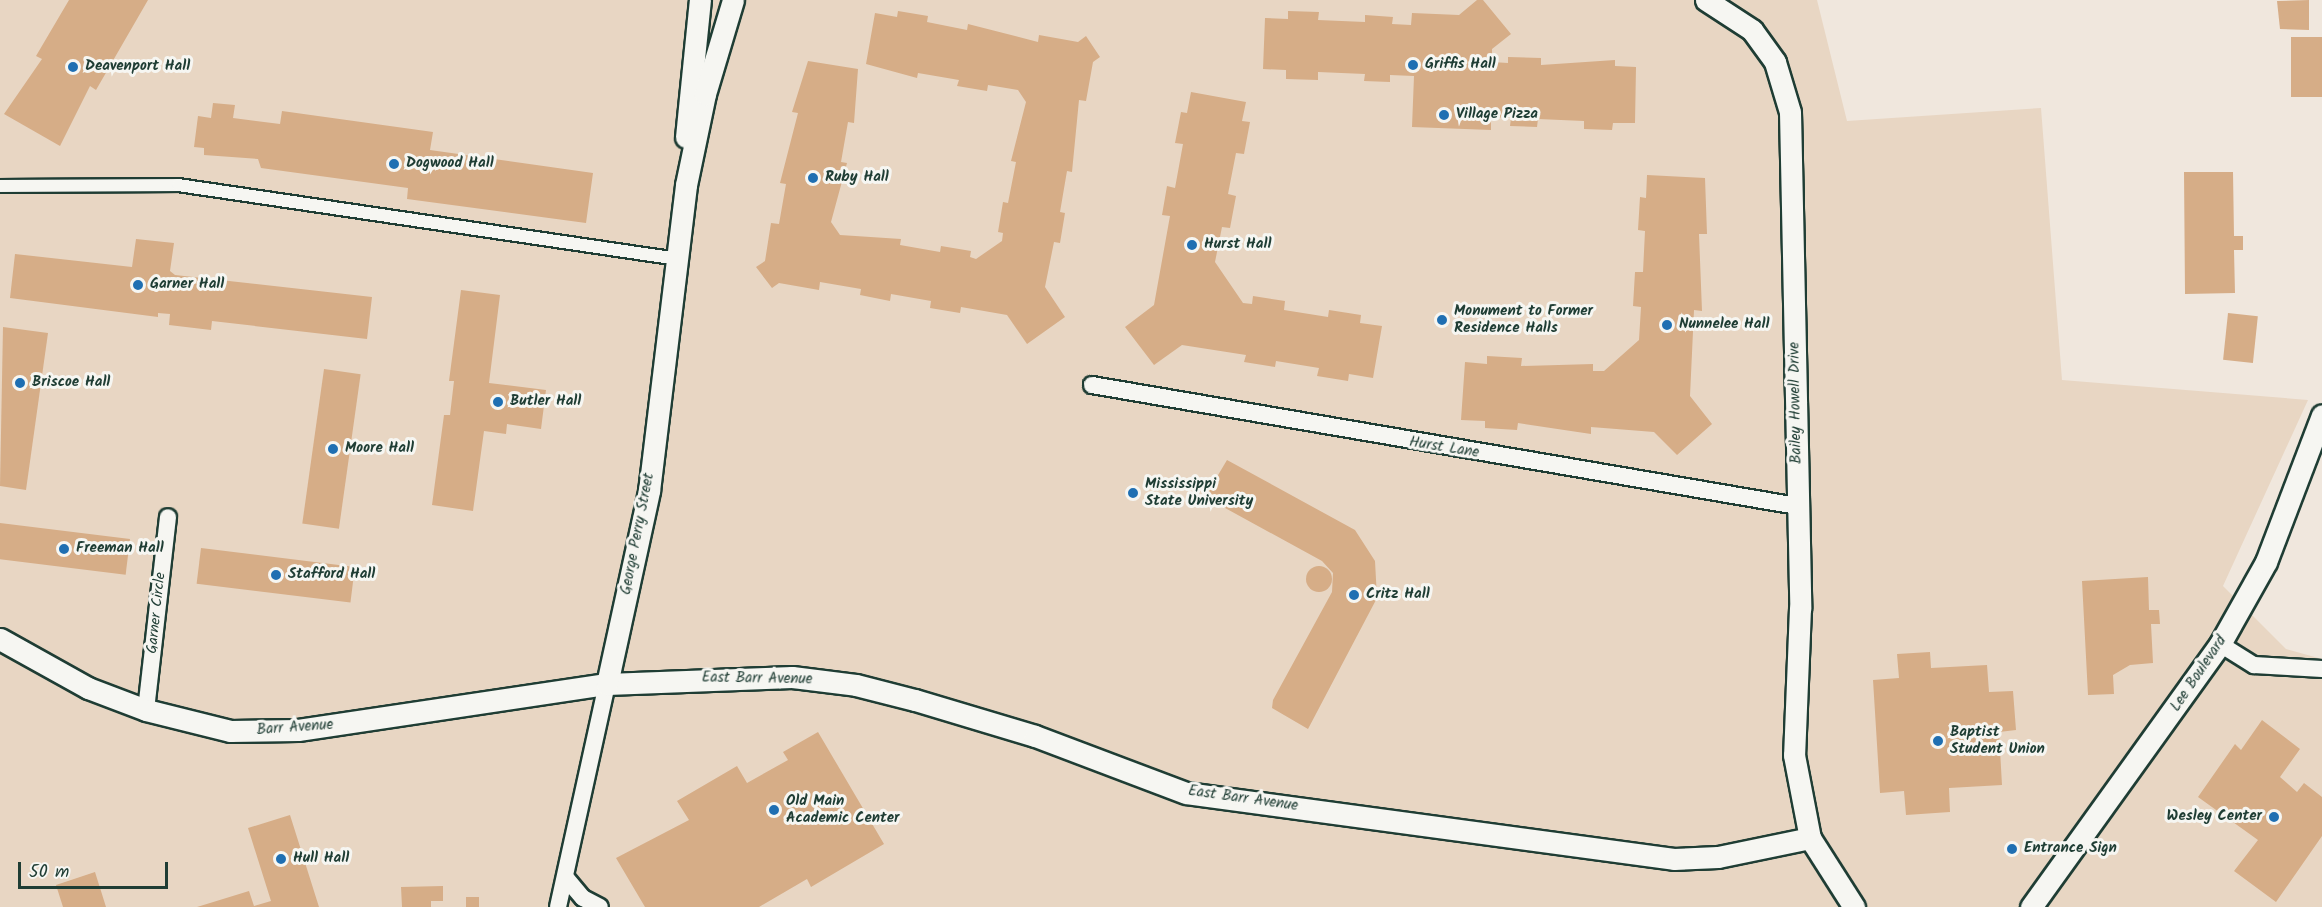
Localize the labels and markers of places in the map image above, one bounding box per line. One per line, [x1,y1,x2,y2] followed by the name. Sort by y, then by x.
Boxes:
[1425,56,1496,74] place label: Griffis Hall
[85,58,190,76] place label: Deavenport Hall
[1406,58,1420,72] marker: Griffis Hall
[66,60,80,74] marker: Deavenport Hall
[1456,106,1538,124] place label: Village Pizza
[1437,108,1451,122] marker: Village Pizza
[406,155,494,173] place label: Dogwood Hall
[387,157,401,171] marker: Dogwood Hall
[825,169,889,187] place label: Ruby Hall
[806,171,820,185] marker: Ruby Hall
[1204,236,1271,254] place label: Hurst Hall
[1185,238,1199,252] marker: Hurst Hall
[150,276,224,294] place label: Garner Hall
[131,278,145,292] marker: Garner Hall
[1454,302,1593,337] place label: Monument to Former Residence Halls
[1435,313,1449,327] marker: Monument to Former Residence Halls
[1679,316,1769,334] place label: Nunnelee Hall
[1660,318,1674,332] marker: Nunnelee Hall
[32,374,110,392] place label: Briscoe Hall
[13,376,27,390] marker: Briscoe Hall
[510,393,581,411] place label: Butler Hall
[491,395,505,409] marker: Butler Hall
[345,440,414,458] place label: Moore Hall
[326,442,340,456] marker: Moore Hall
[1145,475,1253,510] place label: Mississippi State University
[1126,486,1140,500] marker: Mississippi State University
[76,540,164,558] place label: Freeman Hall
[57,542,71,556] marker: Freeman Hall
[288,566,375,584] place label: Stafford Hall
[269,568,283,582] marker: Stafford Hall
[1366,586,1430,604] place label: Critz Hall
[1347,588,1361,602] marker: Critz Hall
[1950,723,2045,758] place label: Baptist Student Union
[1931,734,1945,748] marker: Baptist Student Union
[786,792,900,827] place label: Old Main Academic Center
[767,803,781,817] marker: Old Main Academic Center
[2167,808,2262,826] place label: Wesley Center
[2267,810,2281,824] marker: Wesley Center
[2024,840,2117,858] place label: Entrance Sign
[2005,842,2019,856] marker: Entrance Sign
[293,850,349,868] place label: Hull Hall
[274,852,288,866] marker: Hull Hall

